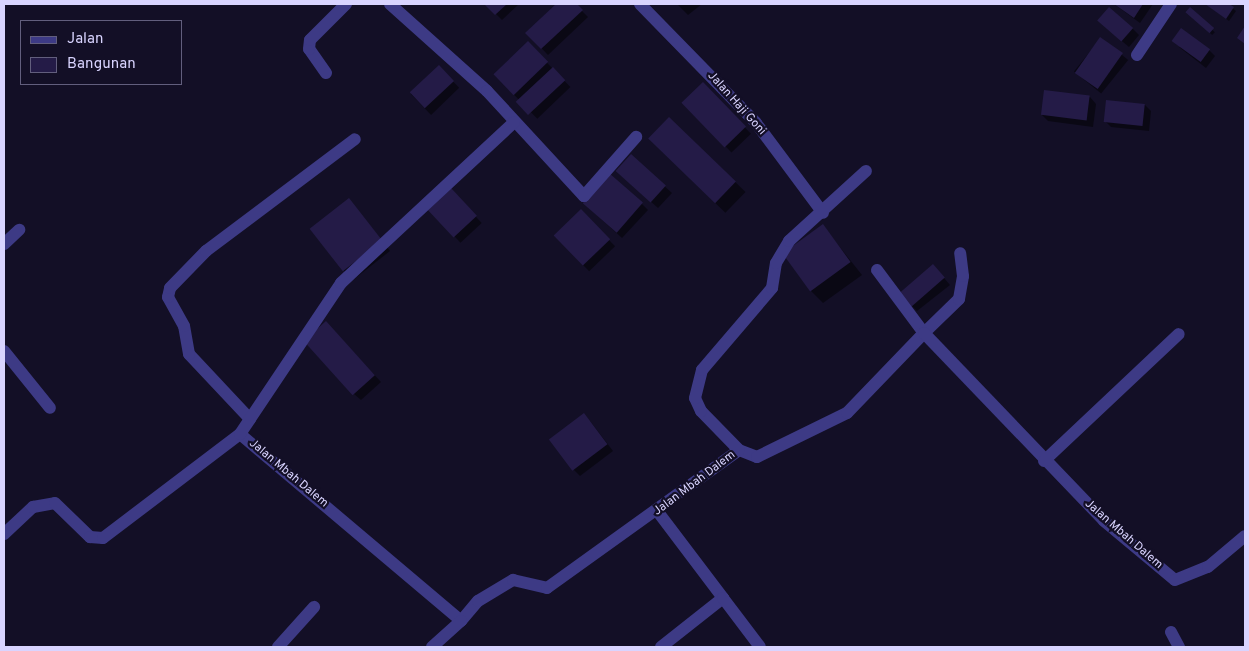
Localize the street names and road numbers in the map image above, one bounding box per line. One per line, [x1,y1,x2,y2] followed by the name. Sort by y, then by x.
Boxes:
[704,69,768,139] street label: Jalan Haji Goni
[246,437,330,511] street label: Jalan Mbah Dalem
[651,449,739,519] street label: Jalan Mbah Dalem
[1081,497,1165,573] street label: Jalan Mbah Dalem

